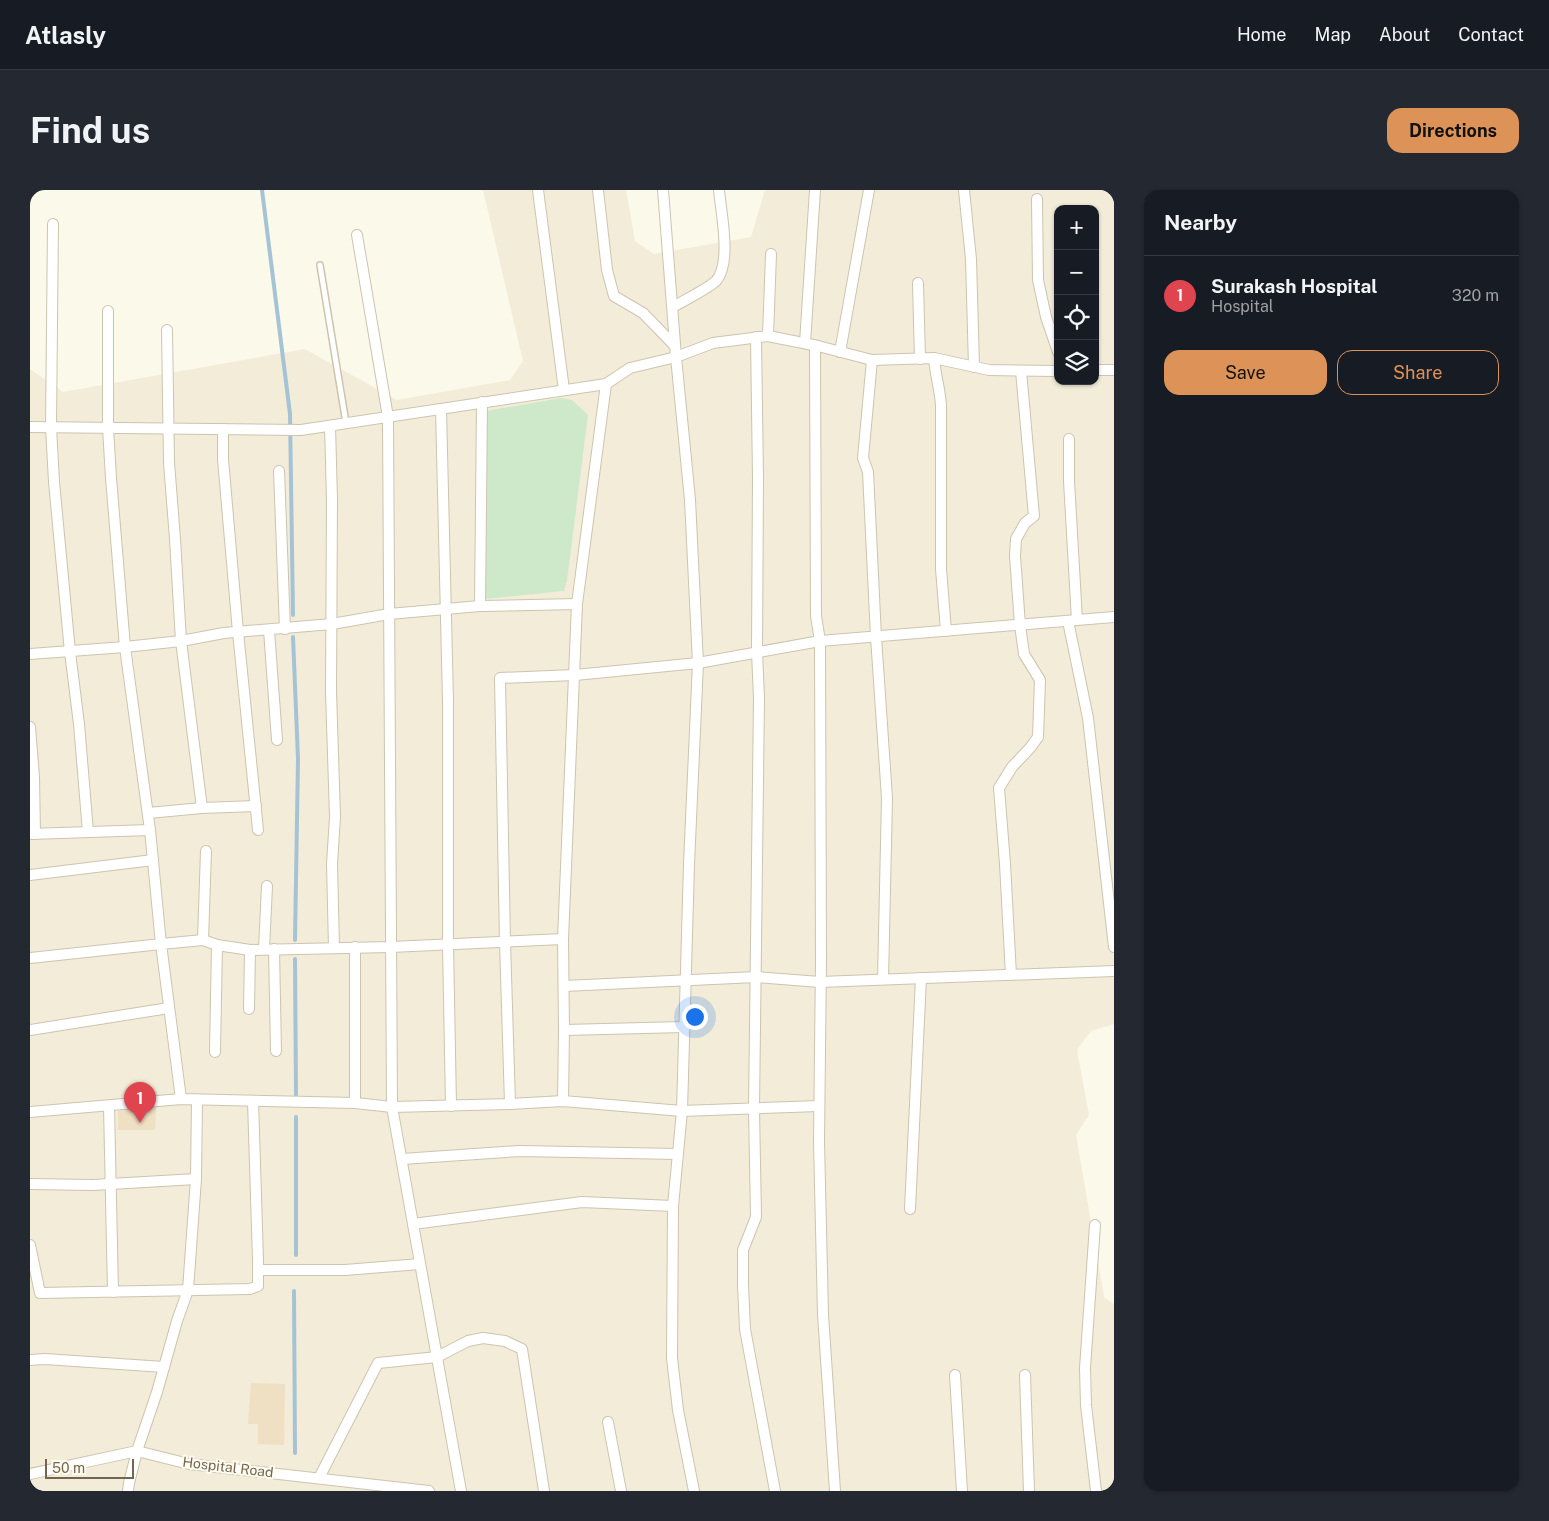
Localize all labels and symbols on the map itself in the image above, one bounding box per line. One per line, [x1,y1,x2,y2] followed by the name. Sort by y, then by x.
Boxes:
[682,1004,708,1030] your location
[124,1082,156,1123] pin: 1
[182,1453,274,1481] street label: Hospital Road
[45,1456,134,1479] scale bar

